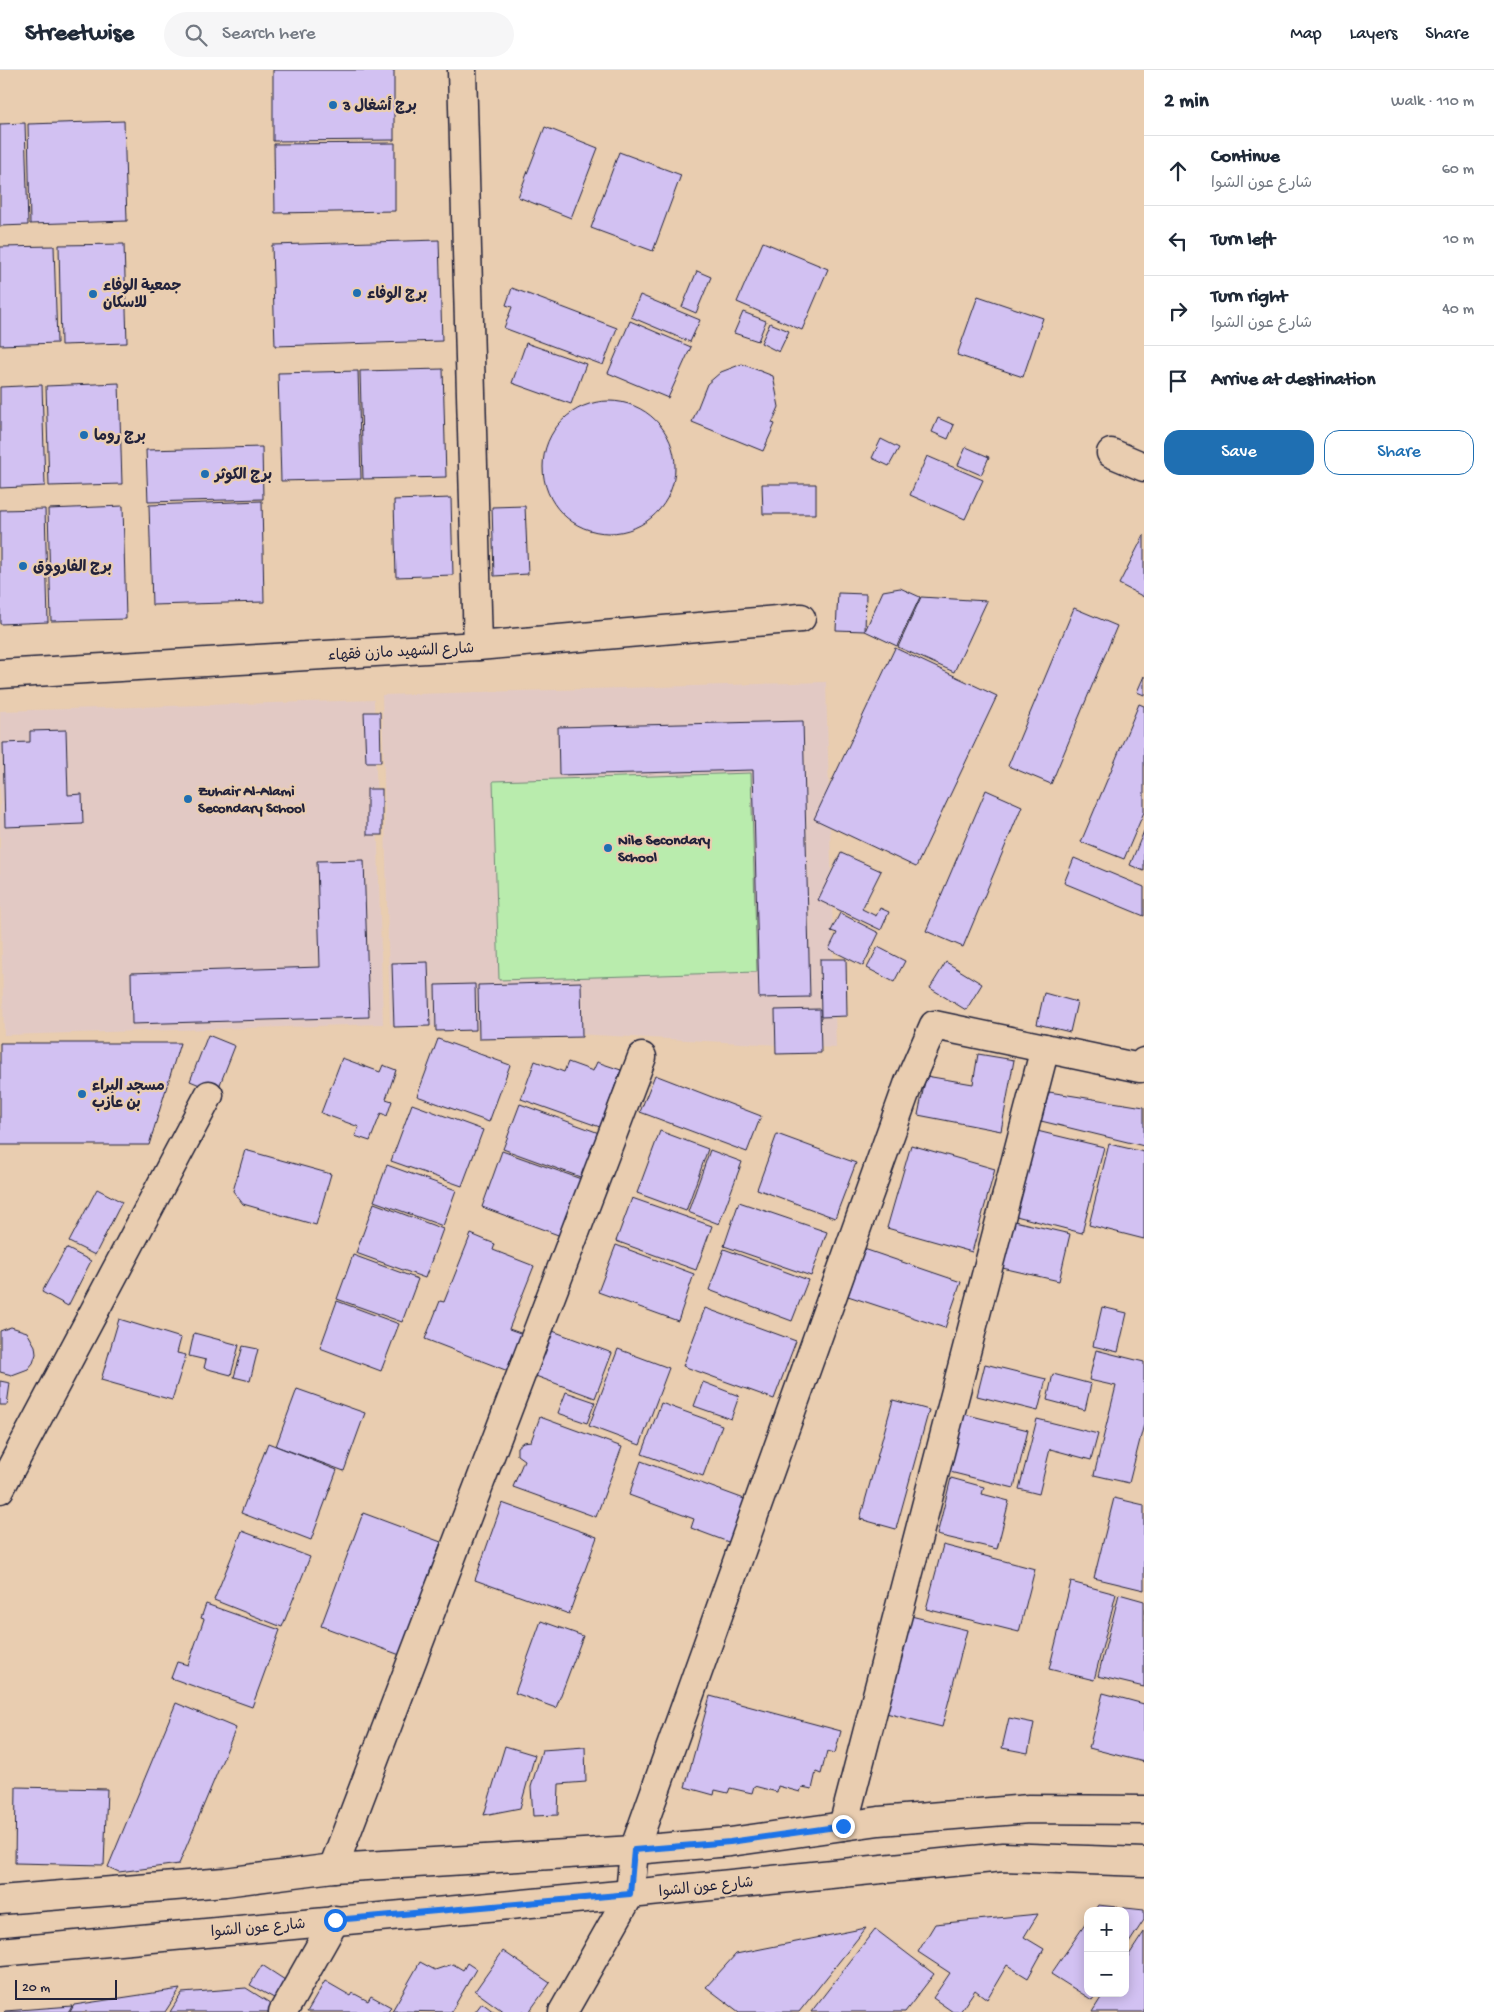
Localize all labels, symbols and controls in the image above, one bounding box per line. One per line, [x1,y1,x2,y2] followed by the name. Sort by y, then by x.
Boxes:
[164,12,514,57] search box
[25,20,134,49] text: Streetwise
[182,21,210,49] icon: search
[222,23,316,46] text: Search here
[1290,24,1322,45] text: Map
[1350,24,1397,45] text: Layers
[1425,24,1469,45] text: Share
[1164,90,1209,115] text: 2 min
[1391,93,1474,112] text: Walk · 110 m
[342,95,417,116] place label: برج أشغال 3
[327,99,339,111] marker: برج أشغال 3
[1211,146,1280,169] text: Continue
[1164,157,1192,185] icon: ahead
[1442,161,1474,180] text: 60 m
[1211,175,1312,194] text: شارع عون الشوا
[1164,227,1192,255] icon: left
[1211,229,1275,252] text: Turn left
[1443,231,1474,250] text: 10 m
[103,277,181,313] place label: جمعية الوفاء للاسكان
[367,285,427,304] place label: برج الوفاء
[1211,286,1287,309] text: Turn right
[351,287,363,299] marker: برج الوفاء
[87,288,99,300] marker: جمعية الوفاء للاسكان
[1164,297,1192,325] icon: right
[1442,301,1474,320] text: 40 m
[1211,315,1312,334] text: شارع عون الشوا
[1164,367,1192,395] icon: arrive
[1211,369,1375,392] text: Arrive at destination
[94,428,146,446] place label: برج روما
[78,429,90,441] marker: برج روما
[1164,430,1314,475] button: Save
[1324,430,1474,475] button: Share
[213,467,272,485] place label: برج الكوثر
[199,468,211,480] marker: برج الكوثر
[33,559,112,577] place label: برج الفارووق
[17,560,29,572] marker: برج الفارووق
[327,640,475,666] street label: شارع الشهيد مازن فقهاء
[198,783,306,818] place label: Zuhair Al-Alami Secondary School
[182,793,194,805] marker: Zuhair Al-Alami Secondary School
[618,832,711,867] place label: Nile Secondary School
[602,842,614,854] marker: Nile Secondary School
[92,1078,165,1113] place label: مسجد البراء بن عازب
[76,1088,88,1100] marker: مسجد البراء بن عازب
[832,1815,855,1838] route end
[658,1874,754,1902] street label: شارع عون الشوا
[1084,1907,1129,1997] map controls
[1084,1907,1129,1952] button: +
[324,1909,347,1932] route start
[210,1916,306,1942] street label: شارع عون الشوا
[1084,1952,1129,1997] button: −
[15,1977,118,2000] scale bar
[22,1980,50,1997] text: 20 m

